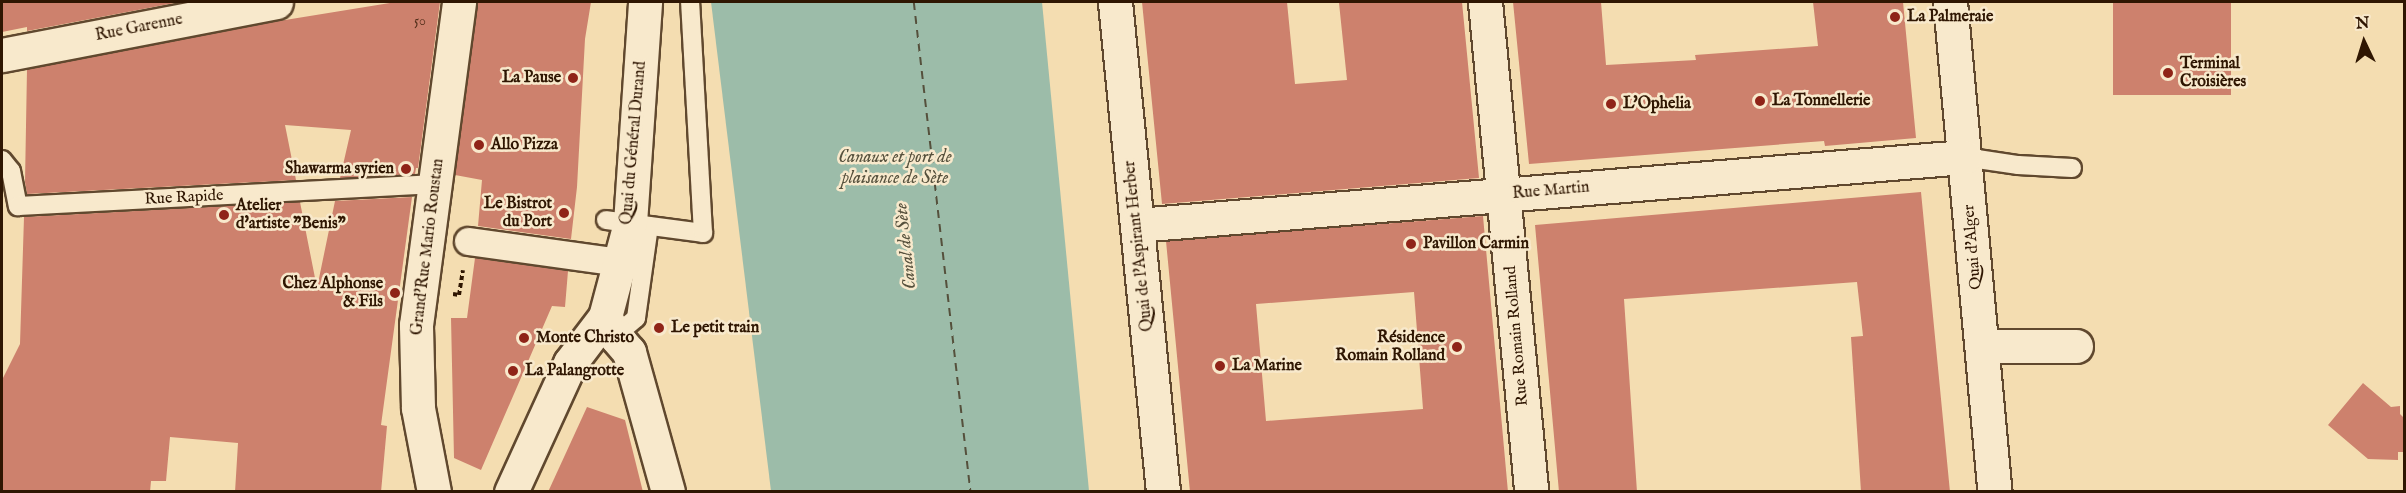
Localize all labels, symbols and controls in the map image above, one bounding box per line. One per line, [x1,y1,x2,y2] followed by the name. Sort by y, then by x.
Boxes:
[1907,7,1993,27] place label: La Palmeraie
[94,10,184,46] street label: Rue Garenne
[1888,10,1902,24] marker: La Palmeraie
[2334,12,2394,72] north arrow
[414,13,426,29] house number: 50
[2355,14,2370,35] text: N
[2180,54,2246,92] place label: Terminal Croisières
[617,60,651,226] street label: Quai du Général Durand
[2161,66,2175,80] marker: Terminal Croisières
[502,68,561,88] place label: La Pause
[566,71,580,85] marker: La Pause
[1772,91,1870,111] place label: La Tonnellerie
[1623,94,1691,114] place label: L'Ophelia
[1753,94,1767,108] marker: La Tonnellerie
[1604,97,1618,111] marker: L'Ophelia
[491,135,558,155] place label: Allo Pizza
[472,138,486,152] marker: Allo Pizza
[838,148,952,190] water label: Canaux et port de plaisance de Sète
[408,158,448,336] street label: Grand'Rue Mario Roustan
[285,159,394,179] place label: Shawarma syrien
[1120,160,1158,332] street label: Quai de l'Aspirant Herber
[399,162,413,176] marker: Shawarma syrien
[1512,178,1590,204] street label: Rue Martin
[144,186,224,210] street label: Rue Rapide
[484,194,552,232] place label: Le Bistrot du Port
[236,196,346,234] place label: Atelier d'artiste "Benis"
[892,202,922,290] water label: Canal de Sète
[1960,204,1986,290] street label: Quai d'Alger
[557,206,571,220] marker: Le Bistrot du Port
[217,208,231,222] marker: Atelier d'artiste "Benis"
[1423,234,1529,254] place label: Pavillon Carmin
[1404,237,1418,251] marker: Pavillon Carmin
[1501,265,1533,407] street label: Rue Romain Rolland
[283,274,383,312] place label: Chez Alphonse & Fils
[388,286,402,300] marker: Chez Alphonse & Fils
[671,318,759,338] place label: Le petit train
[652,321,666,335] marker: Le petit train
[536,328,634,348] place label: Monte Christo
[1335,328,1445,366] place label: Résidence Romain Rolland
[517,331,531,345] marker: Monte Christo
[1450,340,1464,354] marker: Résidence Romain Rolland
[1232,356,1302,376] place label: La Marine
[1213,359,1227,373] marker: La Marine
[525,361,624,381] place label: La Palangrotte
[506,364,520,378] marker: La Palangrotte

